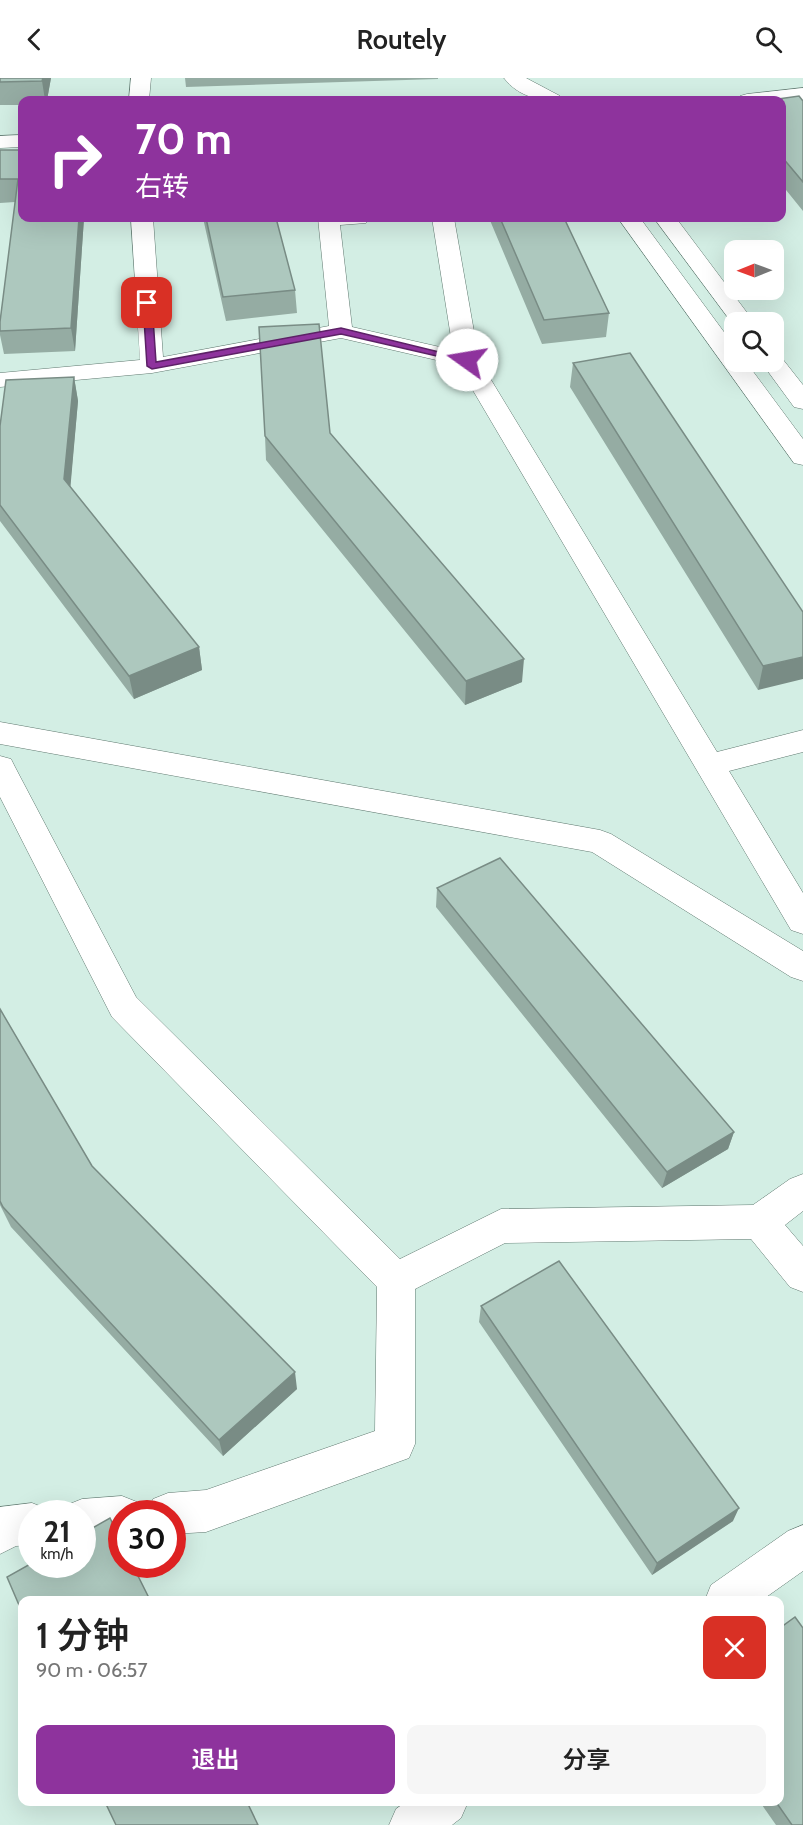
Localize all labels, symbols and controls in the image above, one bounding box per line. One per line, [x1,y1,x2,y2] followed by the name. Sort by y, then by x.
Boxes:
[18,23,51,56] icon: back
[357,23,446,56] text: Routely
[752,23,785,56] icon: search
[135,113,232,165] text: 70 m
[36,120,114,198] icon: right
[135,170,189,203] text: 右转
[724,240,784,300] north arrow
[724,240,784,372] map controls
[121,277,172,328] pin
[130,286,163,319] icon: arrive
[724,312,784,372] button: search
[435,328,499,392] position arrow
[108,1500,186,1578] speed limit sign: 30
[44,1513,70,1550] text: 21
[41,1545,73,1563] text: km/h
[36,1613,129,1657] text: 1 分钟
[703,1616,766,1679] button: close
[36,1658,147,1682] text: 90 m · 06:57
[36,1725,395,1794] button: 退出
[407,1725,766,1794] button: 分享

